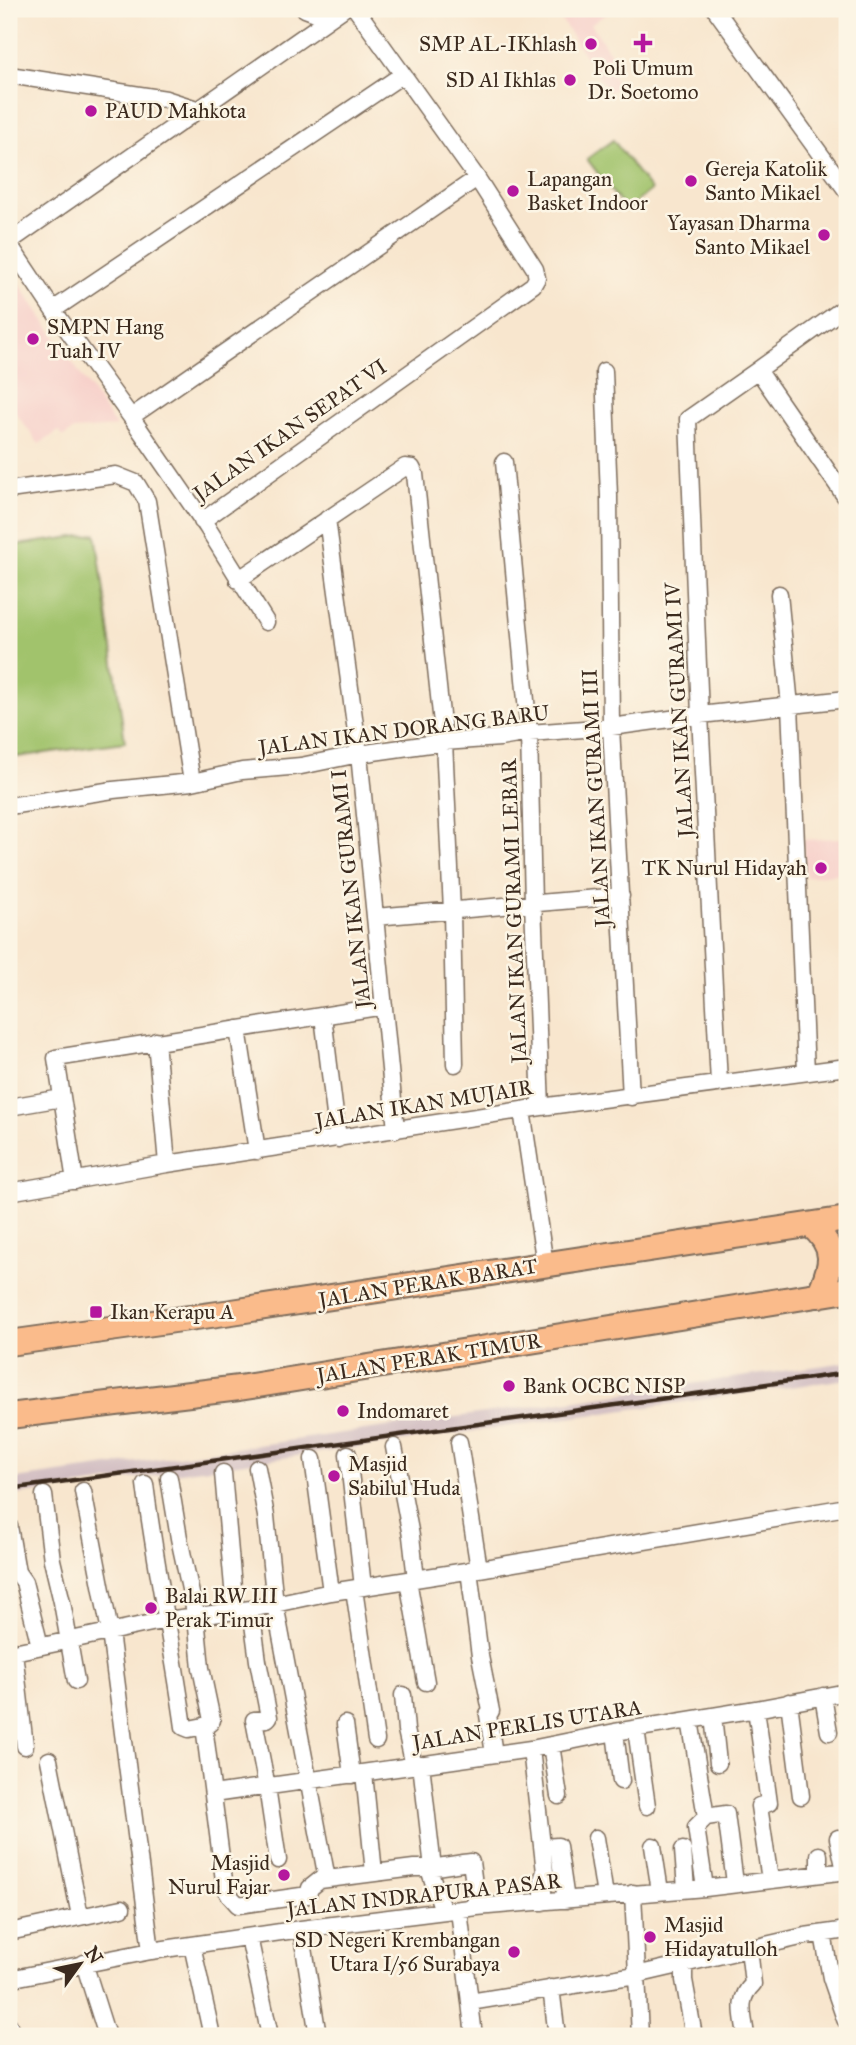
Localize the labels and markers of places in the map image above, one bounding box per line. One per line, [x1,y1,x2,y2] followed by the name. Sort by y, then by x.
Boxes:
[419,31,577,57] place label: SMP AL-IKhlash
[633,33,653,53] marker: Poli Umum Dr. Soetomo
[583,36,599,52] marker: SMP AL-IKhlash
[588,55,699,105] place label: Poli Umum Dr. Soetomo
[446,67,556,93] place label: SD Al Ikhlas
[562,72,578,88] marker: SD Al Ikhlas
[105,98,246,124] place label: PAUD Mahkota
[83,103,99,119] marker: PAUD Mahkota
[705,156,827,206] place label: Gereja Katolik Santo Mikael
[527,166,648,216] place label: Lapangan Basket Indoor
[683,173,699,189] marker: Gereja Katolik Santo Mikael
[505,183,521,199] marker: Lapangan Basket Indoor
[667,210,810,260] place label: Yayasan Dharma Santo Mikael
[816,227,832,243] marker: Yayasan Dharma Santo Mikael
[47,314,163,364] place label: SMPN Hang Tuah IV
[25,331,41,347] marker: SMPN Hang Tuah IV
[642,855,807,881] place label: TK Nurul Hidayah
[813,860,829,876] marker: TK Nurul Hidayah
[110,1299,234,1325] place label: Ikan Kerapu A
[88,1304,104,1320] marker: Ikan Kerapu A
[523,1373,685,1399] place label: Bank OCBC NISP
[501,1378,517,1394] marker: Bank OCBC NISP
[357,1398,450,1424] place label: Indomaret
[335,1403,351,1419] marker: Indomaret
[348,1451,460,1501] place label: Masjid Sabilul Huda
[326,1468,342,1484] marker: Masjid Sabilul Huda
[165,1583,278,1633] place label: Balai RW III Perak Timur
[143,1600,159,1616] marker: Balai RW III Perak Timur
[168,1850,270,1900] place label: Masjid Nurul Fajar
[276,1867,292,1883] marker: Masjid Nurul Fajar
[664,1912,778,1962] place label: Masjid Hidayatulloh
[295,1927,500,1977] place label: SD Negeri Krembangan Utara I/56 Surabaya
[642,1929,658,1945] marker: Masjid Hidayatulloh
[506,1944,522,1960] marker: SD Negeri Krembangan Utara I/56 Surabaya

